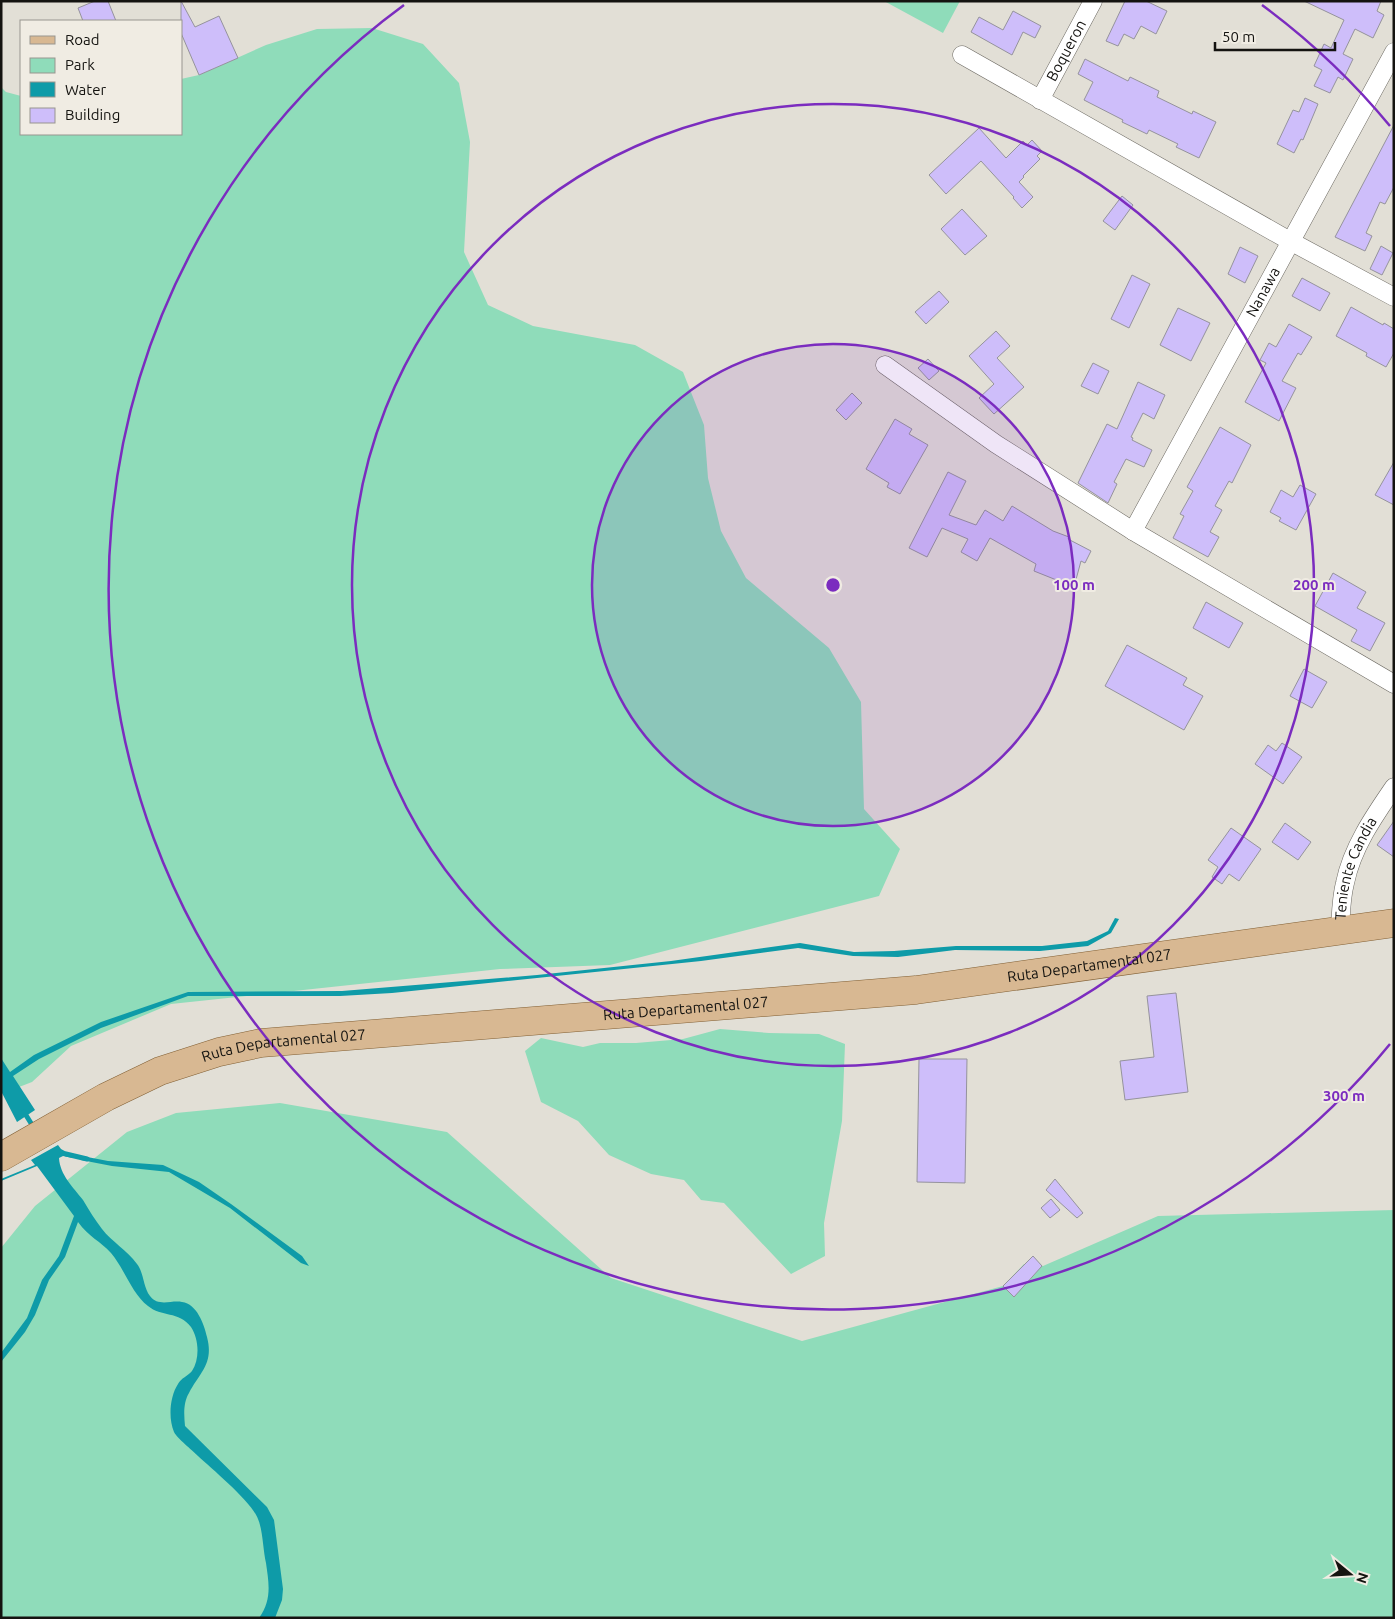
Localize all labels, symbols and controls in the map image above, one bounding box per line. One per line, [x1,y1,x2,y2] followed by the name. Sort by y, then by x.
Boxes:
[1043,17,1089,84] street label: Boqueron
[20,20,182,135] legend
[1215,20,1335,52] scale bar
[1222,28,1255,45] text: 50 m
[65,31,100,48] text: Road
[65,56,95,73] text: Park
[65,81,106,98] text: Water
[65,106,120,123] text: Building
[1242,264,1283,320] street label: Nanawa
[824,576,842,594] centre of rings
[1053,576,1095,593] text: 100 m
[1293,576,1335,593] text: 200 m
[1332,814,1380,921] street label: Teniente Candia
[1006,945,1173,985] street label: Ruta Departamental 027
[602,993,769,1023] street label: Ruta Departamental 027
[199,1026,366,1065] street label: Ruta Departamental 027
[1323,1087,1365,1104] text: 300 m
[1325,1549,1375,1599] north arrow
[1353,1571,1372,1585] text: N

